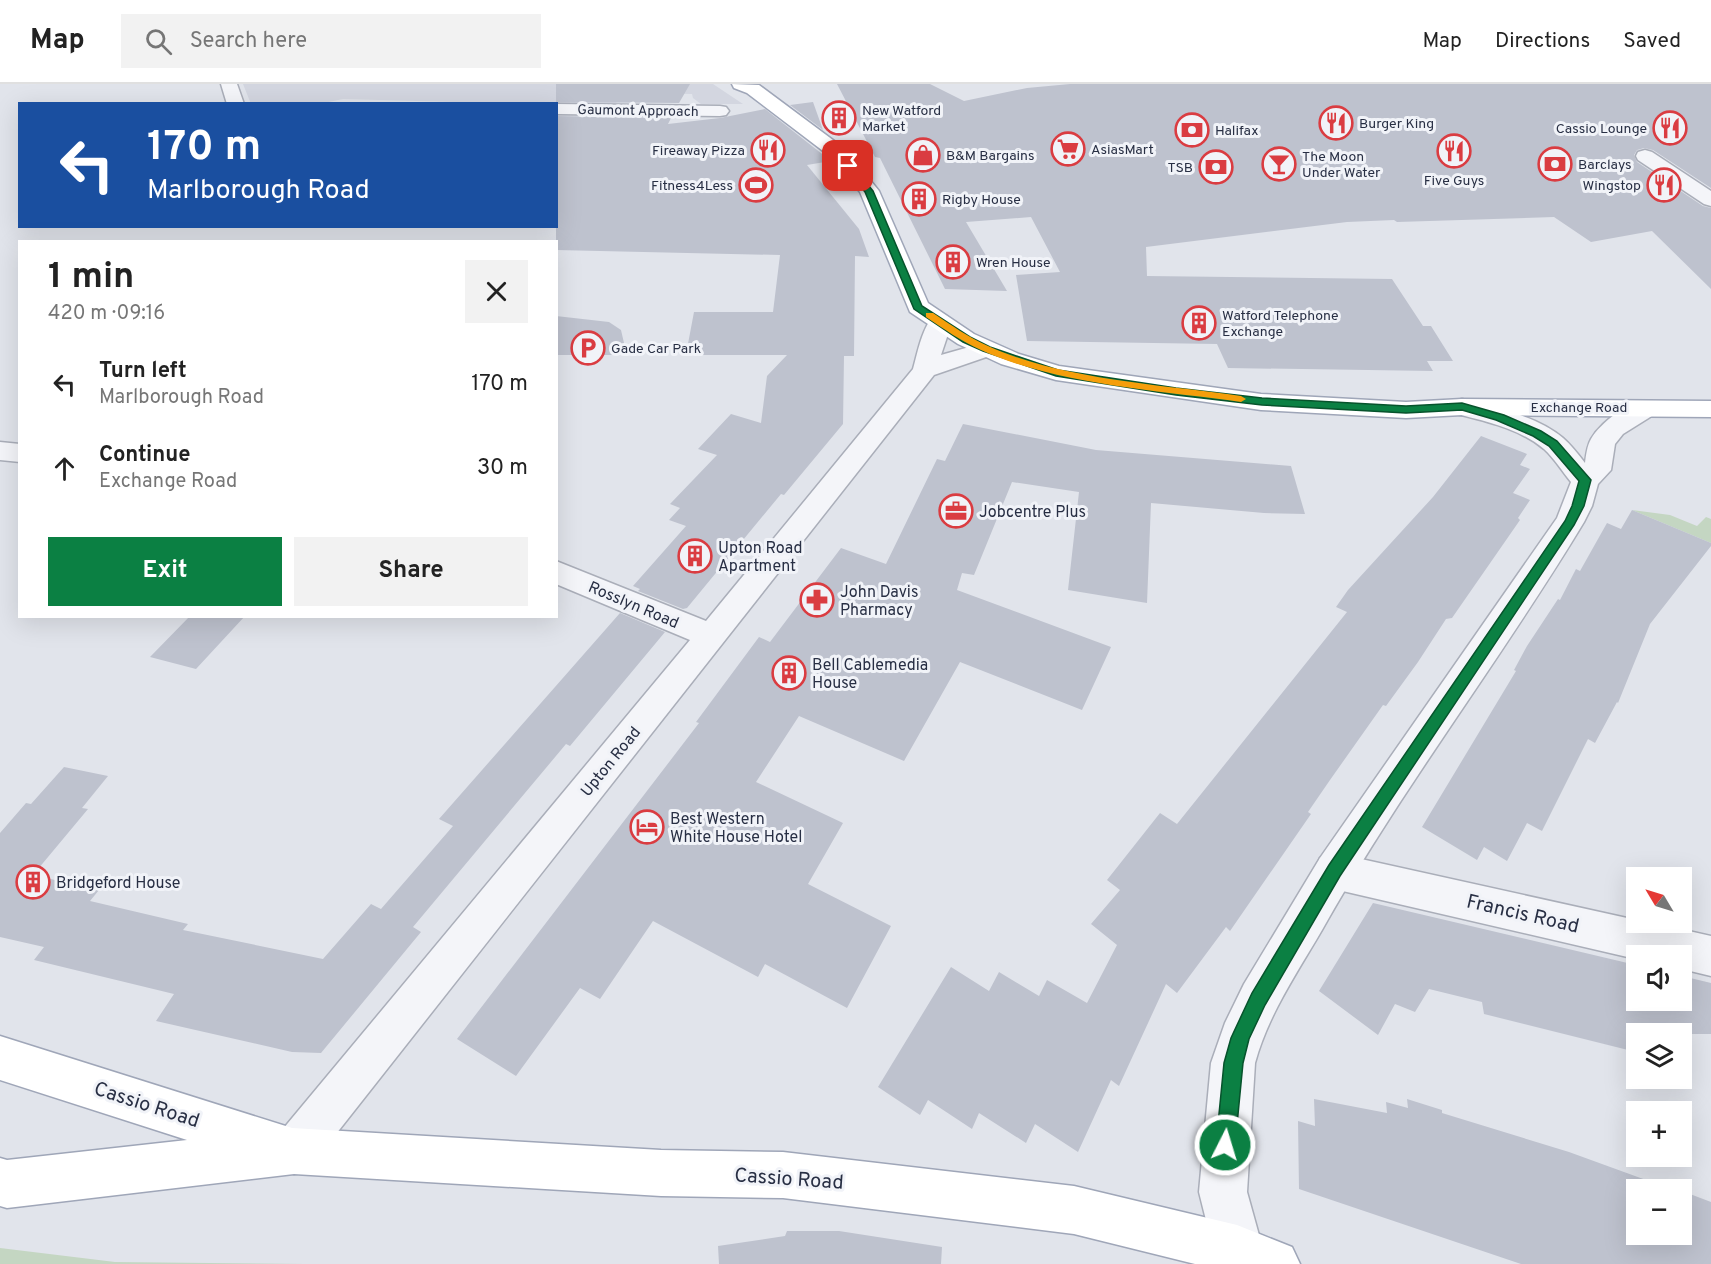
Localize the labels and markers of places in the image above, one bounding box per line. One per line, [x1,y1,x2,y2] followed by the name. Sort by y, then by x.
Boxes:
[821,100,857,136] building icon: New Watford Market
[862,103,941,136] place label: New Watford Market
[1318,105,1354,141] restaurant icon: Burger King
[1652,110,1688,146] restaurant icon: Cassio Lounge
[1174,112,1210,148] bank icon: Halifax
[1359,116,1434,133] place label: Burger King
[1556,121,1647,138] place label: Cassio Lounge
[1215,123,1258,140] place label: Halifax
[1050,131,1086,167] supermarket icon: AsiasMart
[750,132,786,168] restaurant icon: Fireaway Pizza
[1436,133,1472,169] restaurant icon: Five Guys
[905,137,941,173] shop icon: B&M Bargains
[822,140,873,191] pin
[1091,142,1154,159] place label: AsiasMart
[652,143,745,160] place label: Fireaway Pizza
[1261,146,1297,182] bar icon: The Moon Under Water
[1537,146,1573,182] bank icon: Barclays
[946,148,1035,165] place label: B&M Bargains
[1198,149,1234,185] bank icon: TSB
[1302,149,1381,182] place label: The Moon Under Water
[1578,157,1632,174] place label: Barclays
[1167,160,1193,177] place label: TSB
[738,167,774,203] sports icon: Fitness4Less
[1646,167,1682,203] restaurant icon: Wingstop
[1424,173,1484,190] place label: Five Guys
[651,178,733,195] place label: Fitness4Less
[1582,178,1641,195] place label: Wingstop
[901,181,937,217] building icon: Rigby House
[942,192,1021,209] place label: Rigby House
[935,244,971,280] building icon: Wren House
[976,255,1050,272] place label: Wren House
[1181,305,1217,341] building icon: Watford Telephone Exchange
[1222,308,1339,341] place label: Watford Telephone Exchange
[570,330,606,366] parking icon: Gade Car Park
[611,341,701,358] place label: Gade Car Park
[938,493,974,529] office icon: Jobcentre Plus
[979,503,1086,523] place label: Jobcentre Plus
[677,538,713,574] building icon: Upton Road Apartment
[718,539,802,577] place label: Upton Road Apartment
[799,582,835,618] pharmacy icon: John Davis Pharmacy
[840,583,918,621] place label: John Davis Pharmacy
[771,655,807,691] building icon: Bell Cablemedia House
[812,656,928,694] place label: Bell Cablemedia House
[629,809,665,845] hotel icon: Best Western White House Hotel
[670,810,802,848] place label: Best Western White House Hotel
[15,864,51,900] building icon: Bridgeford House
[56,874,180,894] place label: Bridgeford House

